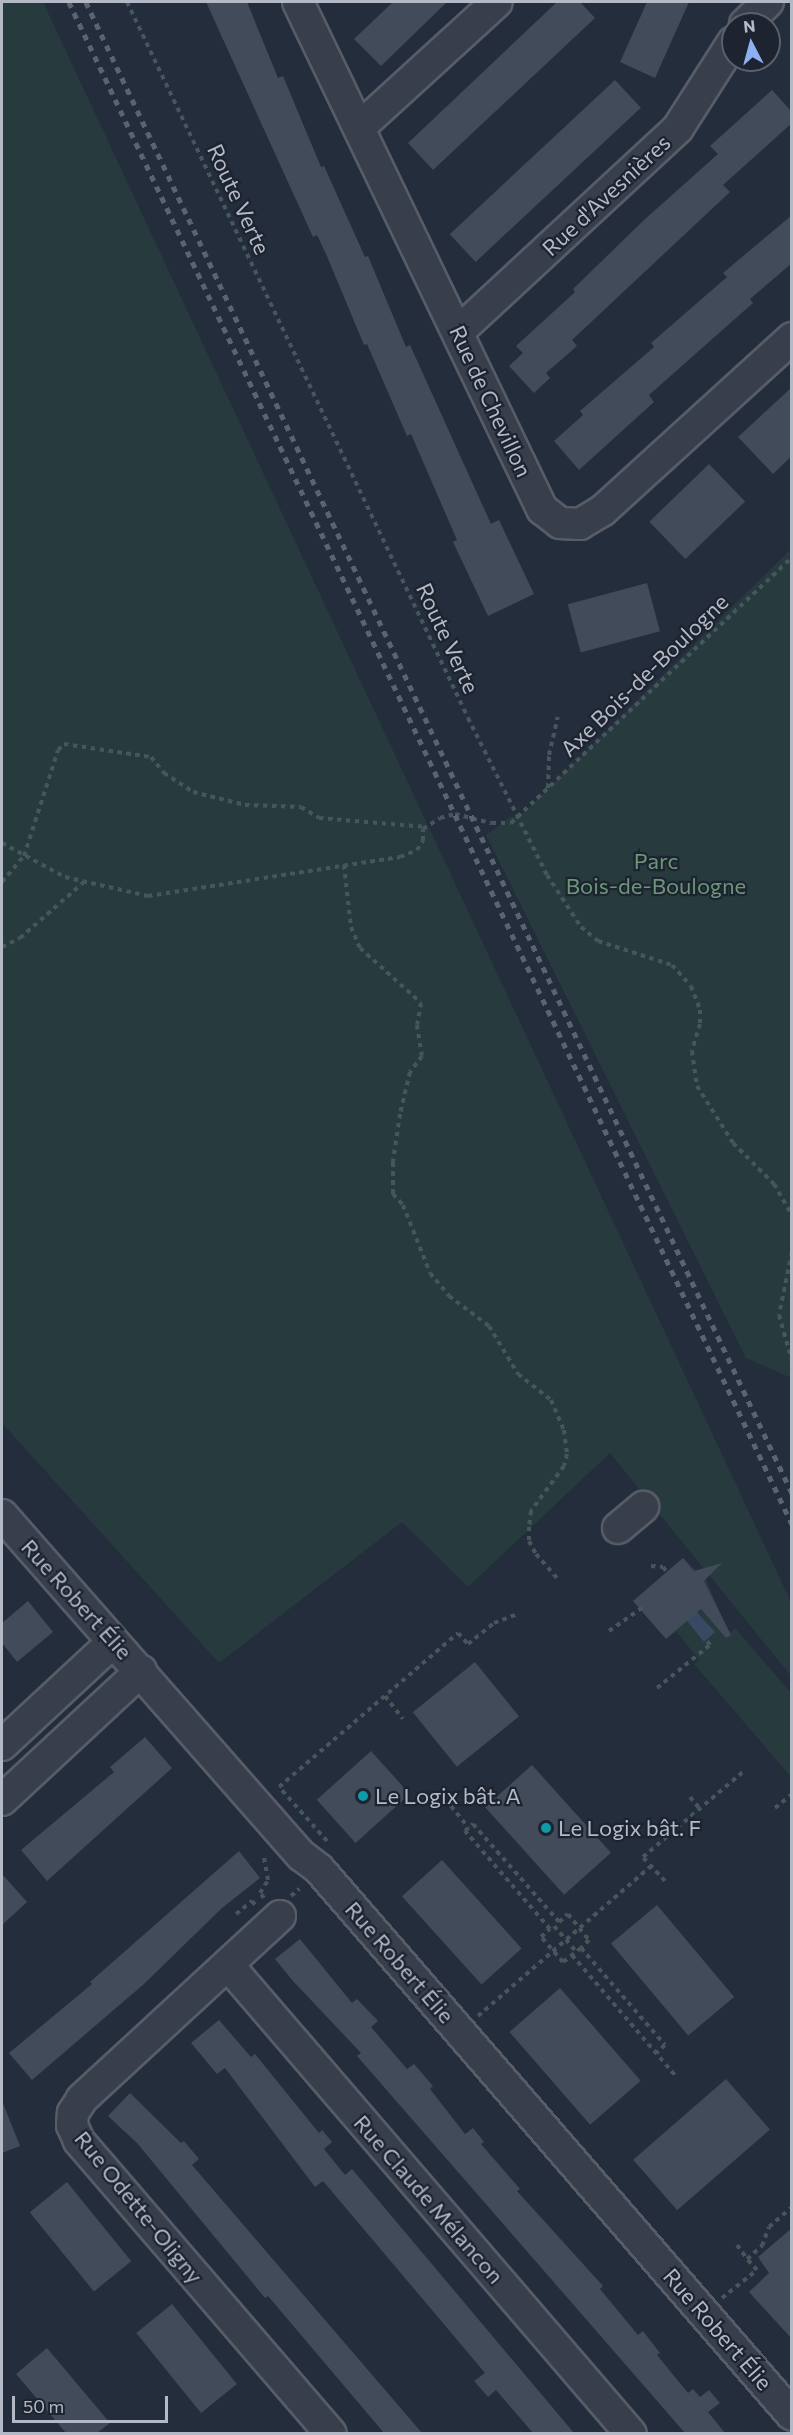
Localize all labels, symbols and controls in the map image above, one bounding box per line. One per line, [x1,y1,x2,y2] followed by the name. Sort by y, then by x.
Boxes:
[721,12,781,72] north arrow
[742,16,756,36] text: N
[537,129,675,261] street label: Rue d'Avesnières
[202,140,276,258] street label: Route Verte
[444,321,538,481] street label: Rue de Chevillon
[411,579,485,697] street label: Route Verte
[555,588,733,762] street label: Axe Bois-de-Boulogne
[566,847,746,898] park label: Parc Bois-de-Boulogne
[16,1534,138,1664] street label: Rue Robert Élie
[375,1783,521,1809] place label: Le Logix bât. A
[356,1789,370,1803] marker: Le Logix bât. A
[558,1815,701,1841] place label: Le Logix bât. F
[539,1821,553,1835] marker: Le Logix bât. F
[340,1896,460,2028] street label: Rue Robert Élie
[349,2109,509,2289] street label: Rue Claude Mélancon
[69,2125,209,2289] street label: Rue Odette-Oligny
[658,2263,778,2395] street label: Rue Robert Élie
[15,2384,171,2422] scale bar
[23,2395,64,2417] text: 50 m

